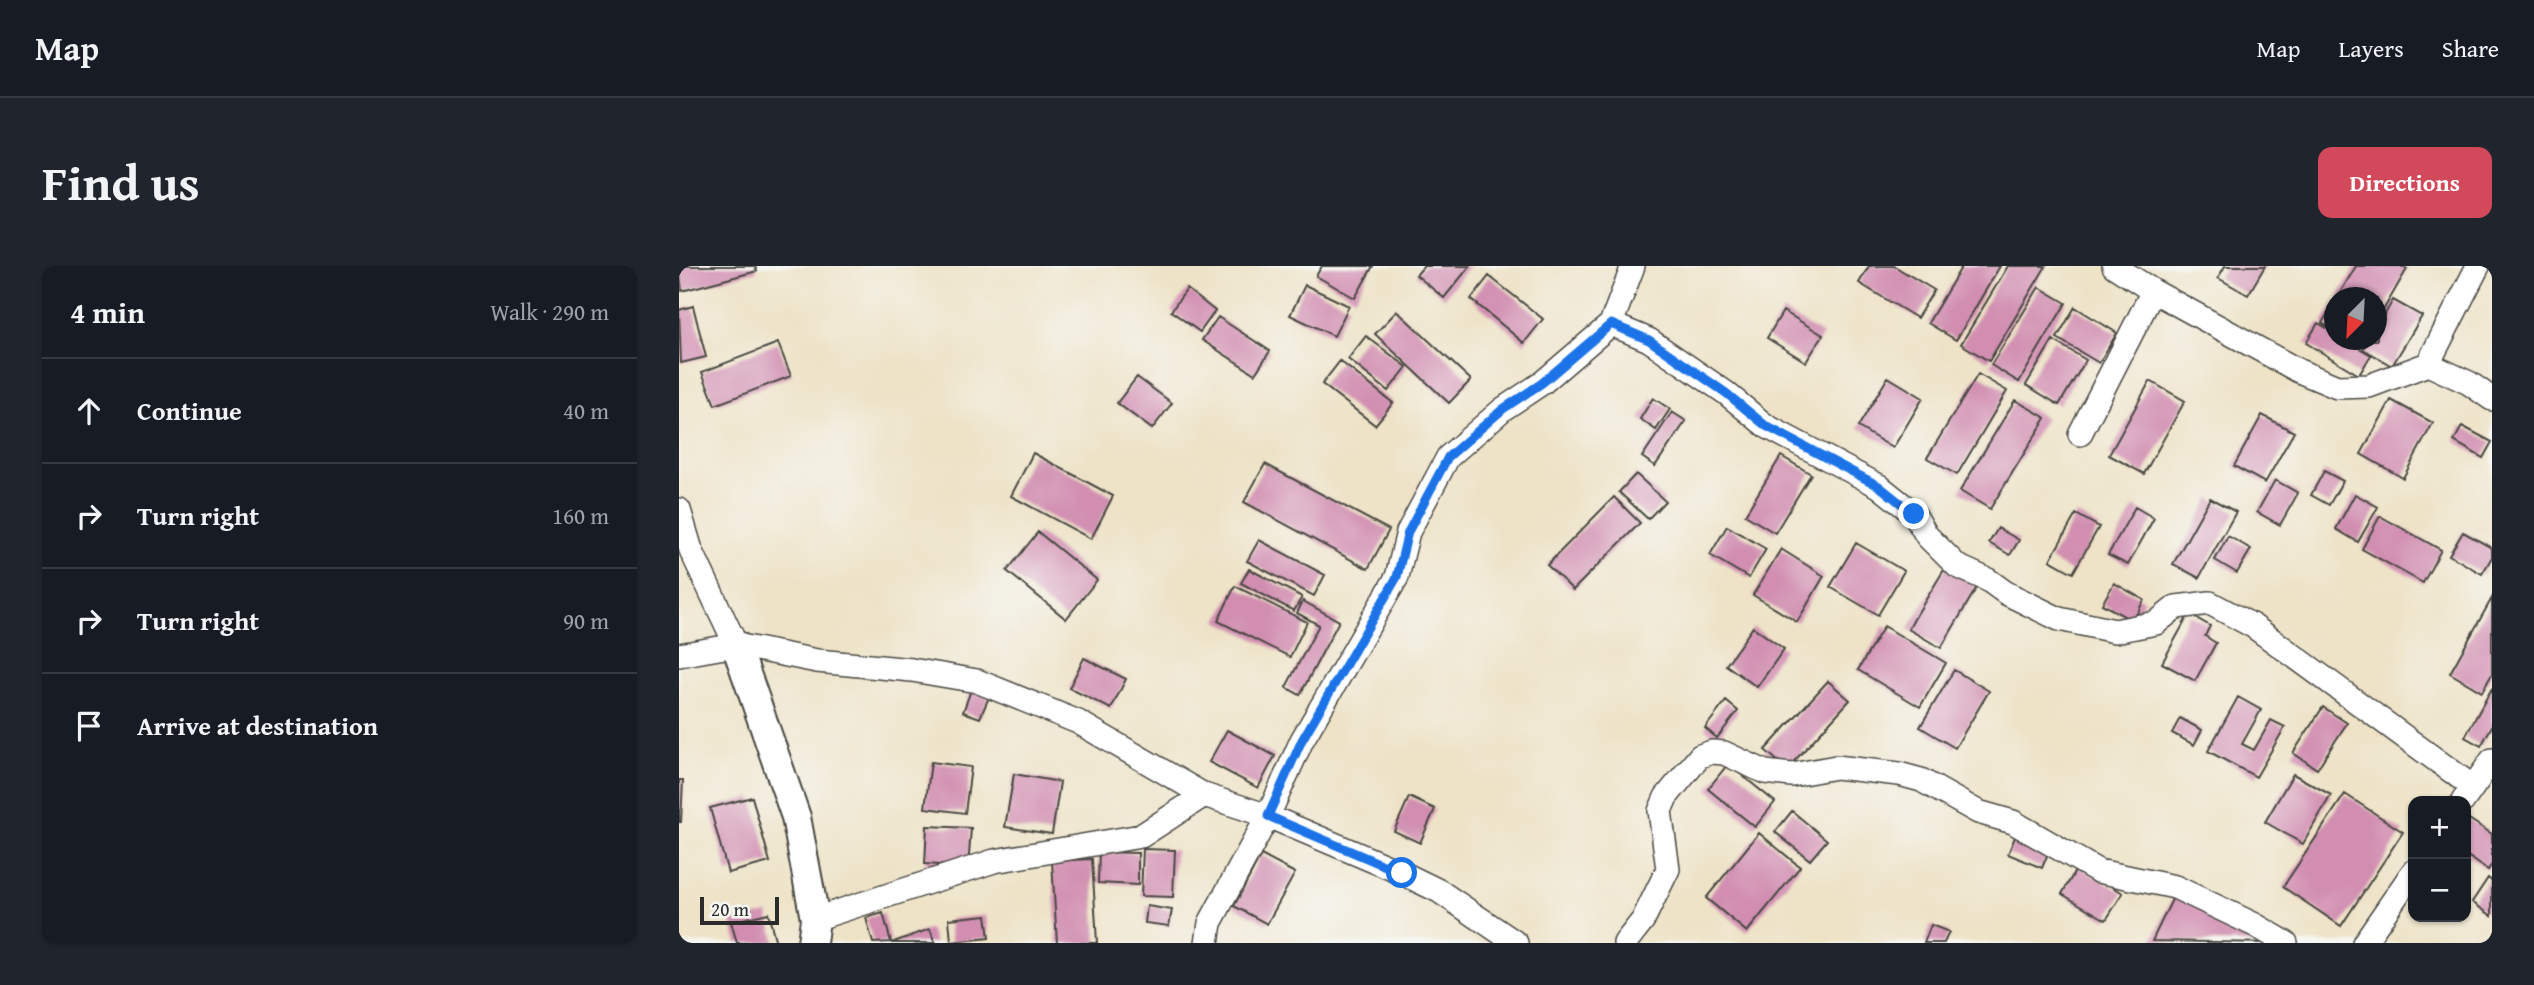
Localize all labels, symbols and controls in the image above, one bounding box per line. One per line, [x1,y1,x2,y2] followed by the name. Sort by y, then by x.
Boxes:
[35,24,99,72] text: Map
[2257,31,2300,66] text: Map
[2338,31,2404,66] text: Layers
[2442,31,2499,66] text: Share
[42,146,200,218] text: Find us
[2318,147,2492,218] button: Directions
[2324,287,2387,350] north arrow
[70,290,145,334] text: 4 min
[490,295,609,328] text: Walk · 290 m
[137,391,242,430] text: Continue
[70,392,108,430] icon: ahead
[563,394,609,427] text: 40 m
[137,496,259,535] text: Turn right
[70,497,108,535] icon: right
[1898,498,1929,529] route end
[552,499,609,532] text: 160 m
[137,601,259,640] text: Turn right
[70,602,108,640] icon: right
[563,604,609,637] text: 90 m
[137,706,378,745] text: Arrive at destination
[70,707,108,745] icon: arrive
[2408,796,2471,922] map controls
[2408,796,2471,859] button: +
[1386,857,1417,888] route start
[2408,859,2471,922] button: −
[700,894,779,926] scale bar
[711,895,749,923] text: 20 m

